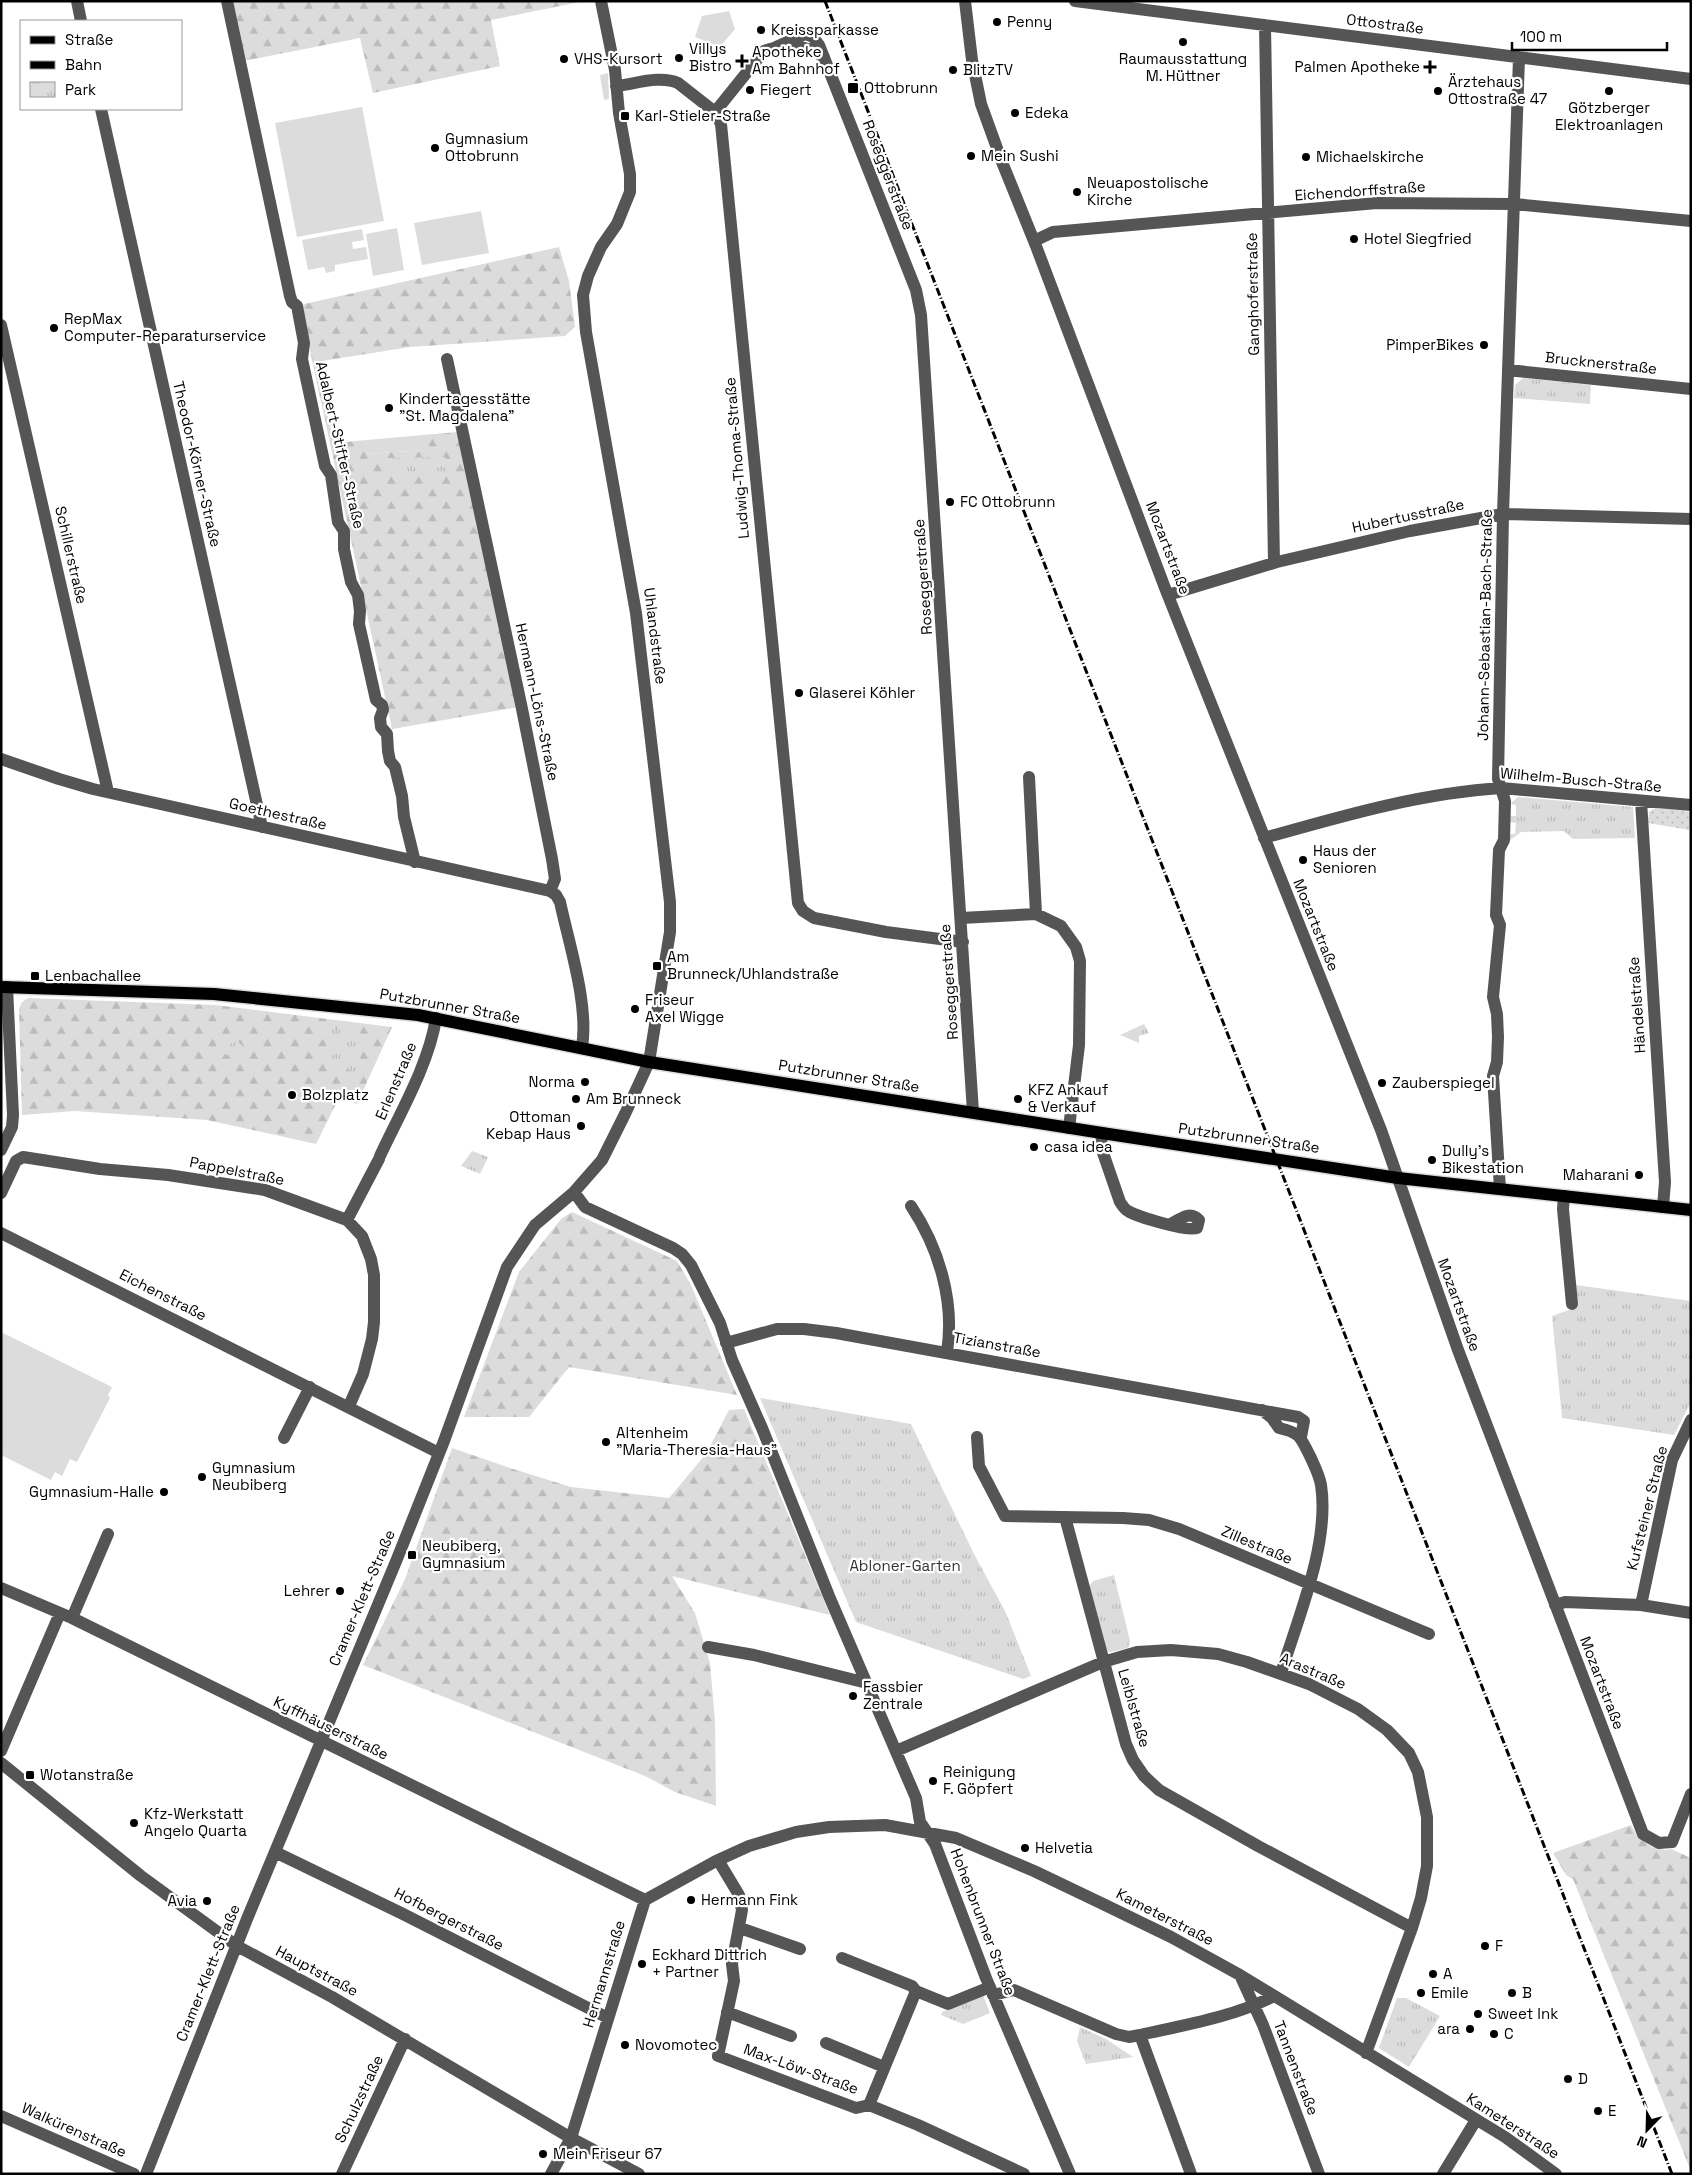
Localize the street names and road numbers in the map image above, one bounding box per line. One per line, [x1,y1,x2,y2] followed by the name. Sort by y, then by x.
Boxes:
[1345,9,1425,38] street label: Ottostraße
[859,117,918,233] street label: Roseggerstraße
[1294,176,1426,205] street label: Eichendorffstraße
[1242,232,1263,356] street label: Ganghoferstraße
[1544,347,1658,378] street label: Brucknerstraße
[312,359,369,531] street label: Adalbert-Stifter-Straße
[720,377,753,539] street label: Ludwig-Thoma-Straße
[169,379,226,549] street label: Theodor-Körner-Straße
[1350,494,1466,537] street label: Hubertusstraße
[1142,499,1195,597] street label: Mozartstraße
[51,504,92,606] street label: Schillerstraße
[1473,509,1496,741] street label: Johann-Sebastian-Bach-Straße
[909,518,936,636] street label: Roseggerstraße
[640,586,671,685] street label: Uhlandstraße
[511,621,564,783] street label: Hermann-Löns-Straße
[1499,763,1663,796] street label: Wilhelm-Busch-Straße
[227,793,329,834] street label: Goethestraße
[1289,876,1344,974] street label: Mozartstraße
[935,923,962,1041] street label: Roseggerstraße
[1624,956,1649,1054] street label: Händelstraße
[378,984,522,1027] street label: Putzbrunner Straße
[371,1039,421,1123] street label: Erlenstraße
[777,1055,921,1096] street label: Putzbrunner Straße
[1177,1118,1321,1157] street label: Putzbrunner Straße
[188,1152,286,1189] street label: Pappelstraße
[1434,1256,1485,1354] street label: Mozartstraße
[116,1264,210,1325] street label: Eichenstraße
[952,1327,1042,1362] street label: Tizianstraße
[1622,1444,1671,1572] street label: Kufsteiner Straße
[1219,1521,1296,1568] street label: Zillestraße
[324,1527,399,1669] street label: Cramer-Klett-Straße
[1576,1634,1629,1732] street label: Mozartstraße
[1277,1648,1349,1693] street label: Arastraße
[1114,1666,1155,1750] street label: Leiblstraße
[271,1691,392,1764] street label: Kyffhäuserstraße
[947,1846,1020,1998] street label: Hohenbrunner Straße
[391,1883,507,1954] street label: Hofbergerstraße
[1113,1884,1217,1949] street label: Kameterstraße
[171,1901,244,2044] street label: Cramer-Klett-Straße
[578,1918,629,2030] street label: Hermannstraße
[273,1941,362,2000] street label: Hauptstraße
[1270,2018,1323,2118] street label: Tannenstraße
[741,2039,861,2098] street label: Max-Löw-Straße
[330,2052,387,2146] street label: Schulzstraße
[1463,2088,1564,2163] street label: Kameterstraße
[19,2098,130,2161] street label: Walkürenstraße

